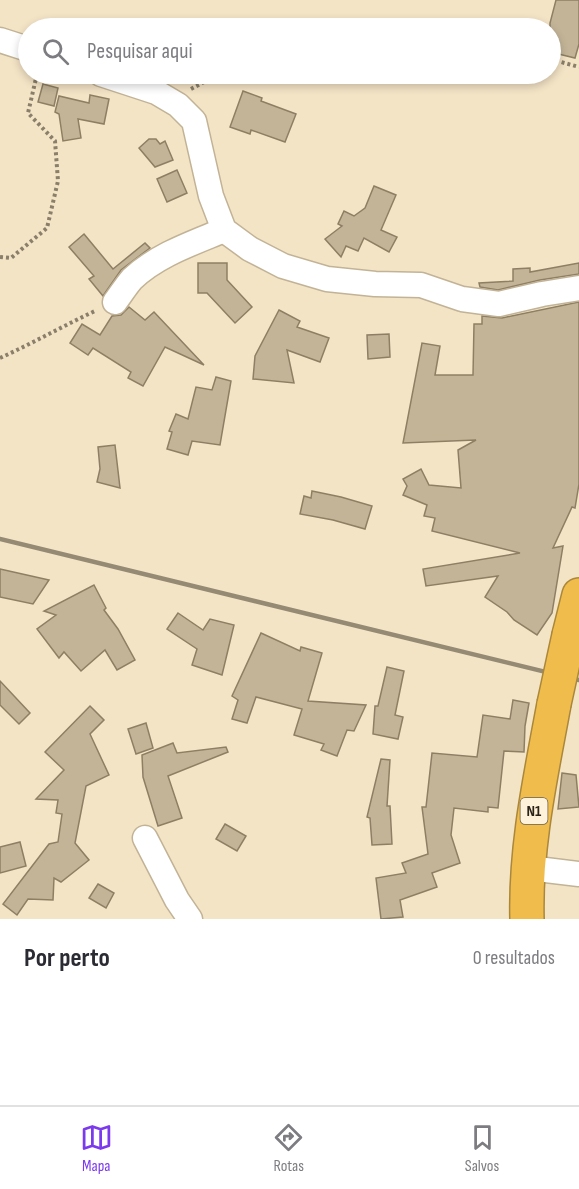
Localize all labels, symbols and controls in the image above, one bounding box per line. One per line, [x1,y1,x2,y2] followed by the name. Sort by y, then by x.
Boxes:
[18,18,561,84] search box
[39,35,72,68] icon: search
[87,38,192,65] text: Pesquisar aqui
[520,798,548,824] road number: N1
[24,943,110,974] text: Por perto
[473,946,555,970] text: 0 resultados
[80,1121,113,1176] tab: Mapa
[272,1121,305,1176] tab: Rotas
[465,1121,499,1176] tab: Salvos

